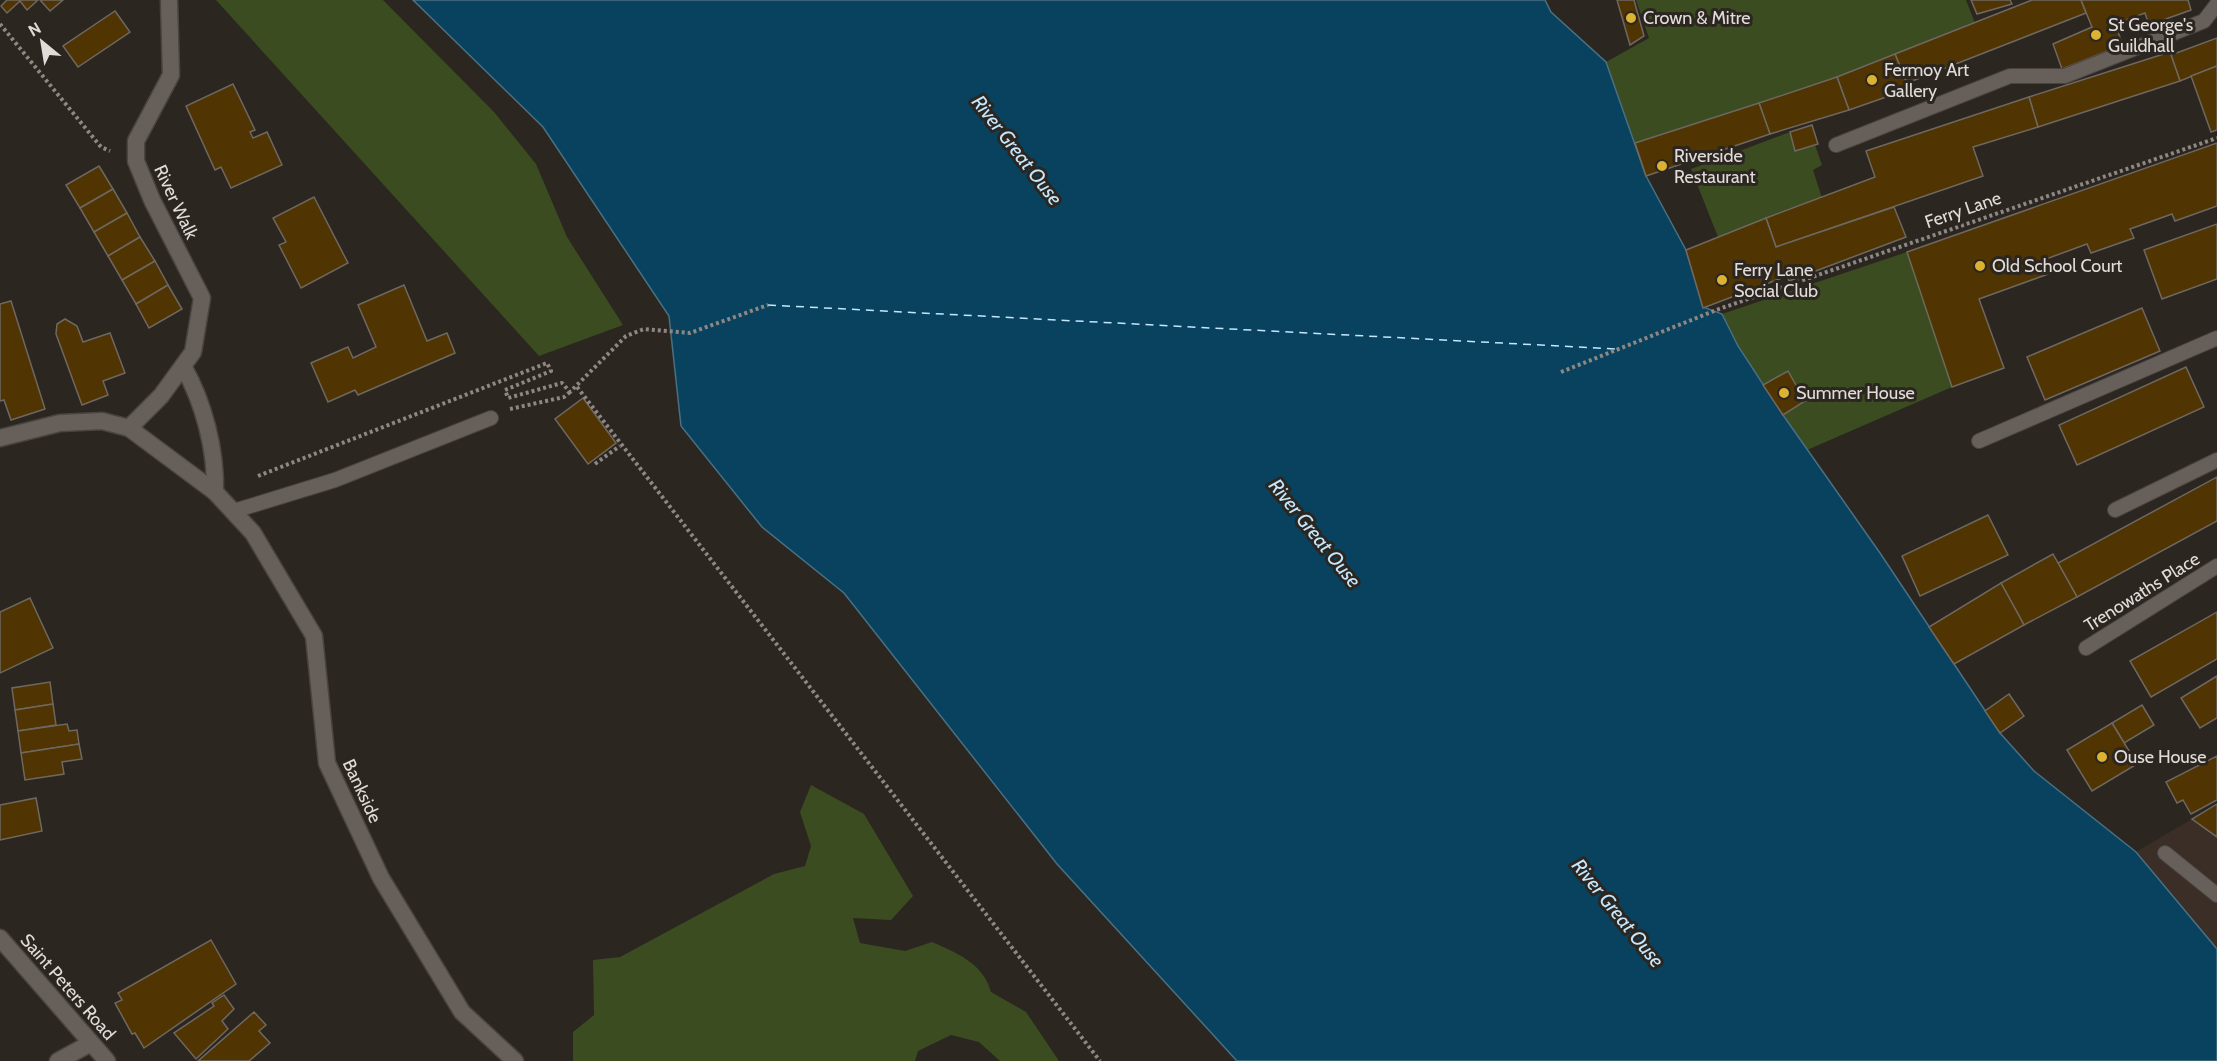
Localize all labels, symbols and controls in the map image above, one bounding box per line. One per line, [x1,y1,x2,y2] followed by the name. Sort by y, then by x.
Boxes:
[1643,7,1750,29] place label: Crown & Mitre
[1624,11,1638,25] marker: Crown & Mitre
[12,12,72,72] north arrow
[2108,14,2193,57] place label: St George's Guildhall
[25,18,44,40] text: N
[2089,28,2103,42] marker: St George's Guildhall
[1884,59,1969,102] place label: Fermoy Art Gallery
[1865,73,1879,87] marker: Fermoy Art Gallery
[967,90,1067,210] water label: River Great Ouse
[1674,145,1756,188] place label: Riverside Restaurant
[1655,159,1669,173] marker: Riverside Restaurant
[149,161,203,244] street label: River Walk
[1922,187,2004,233] street label: Ferry Lane
[1992,255,2122,277] place label: Old School Court
[1734,259,1818,302] place label: Ferry Lane Social Club
[1973,259,1987,273] marker: Old School Court
[1715,273,1729,287] marker: Ferry Lane Social Club
[1796,382,1915,404] place label: Summer House
[1777,386,1791,400] marker: Summer House
[1264,474,1366,592] water label: River Great Ouse
[2080,548,2204,636] street label: Trenowaths Place
[2114,746,2206,768] place label: Ouse House
[2095,750,2109,764] marker: Ouse House
[338,756,386,826] street label: Bankside
[1567,854,1669,972] water label: River Great Ouse
[16,929,120,1045] street label: Saint Peters Road

